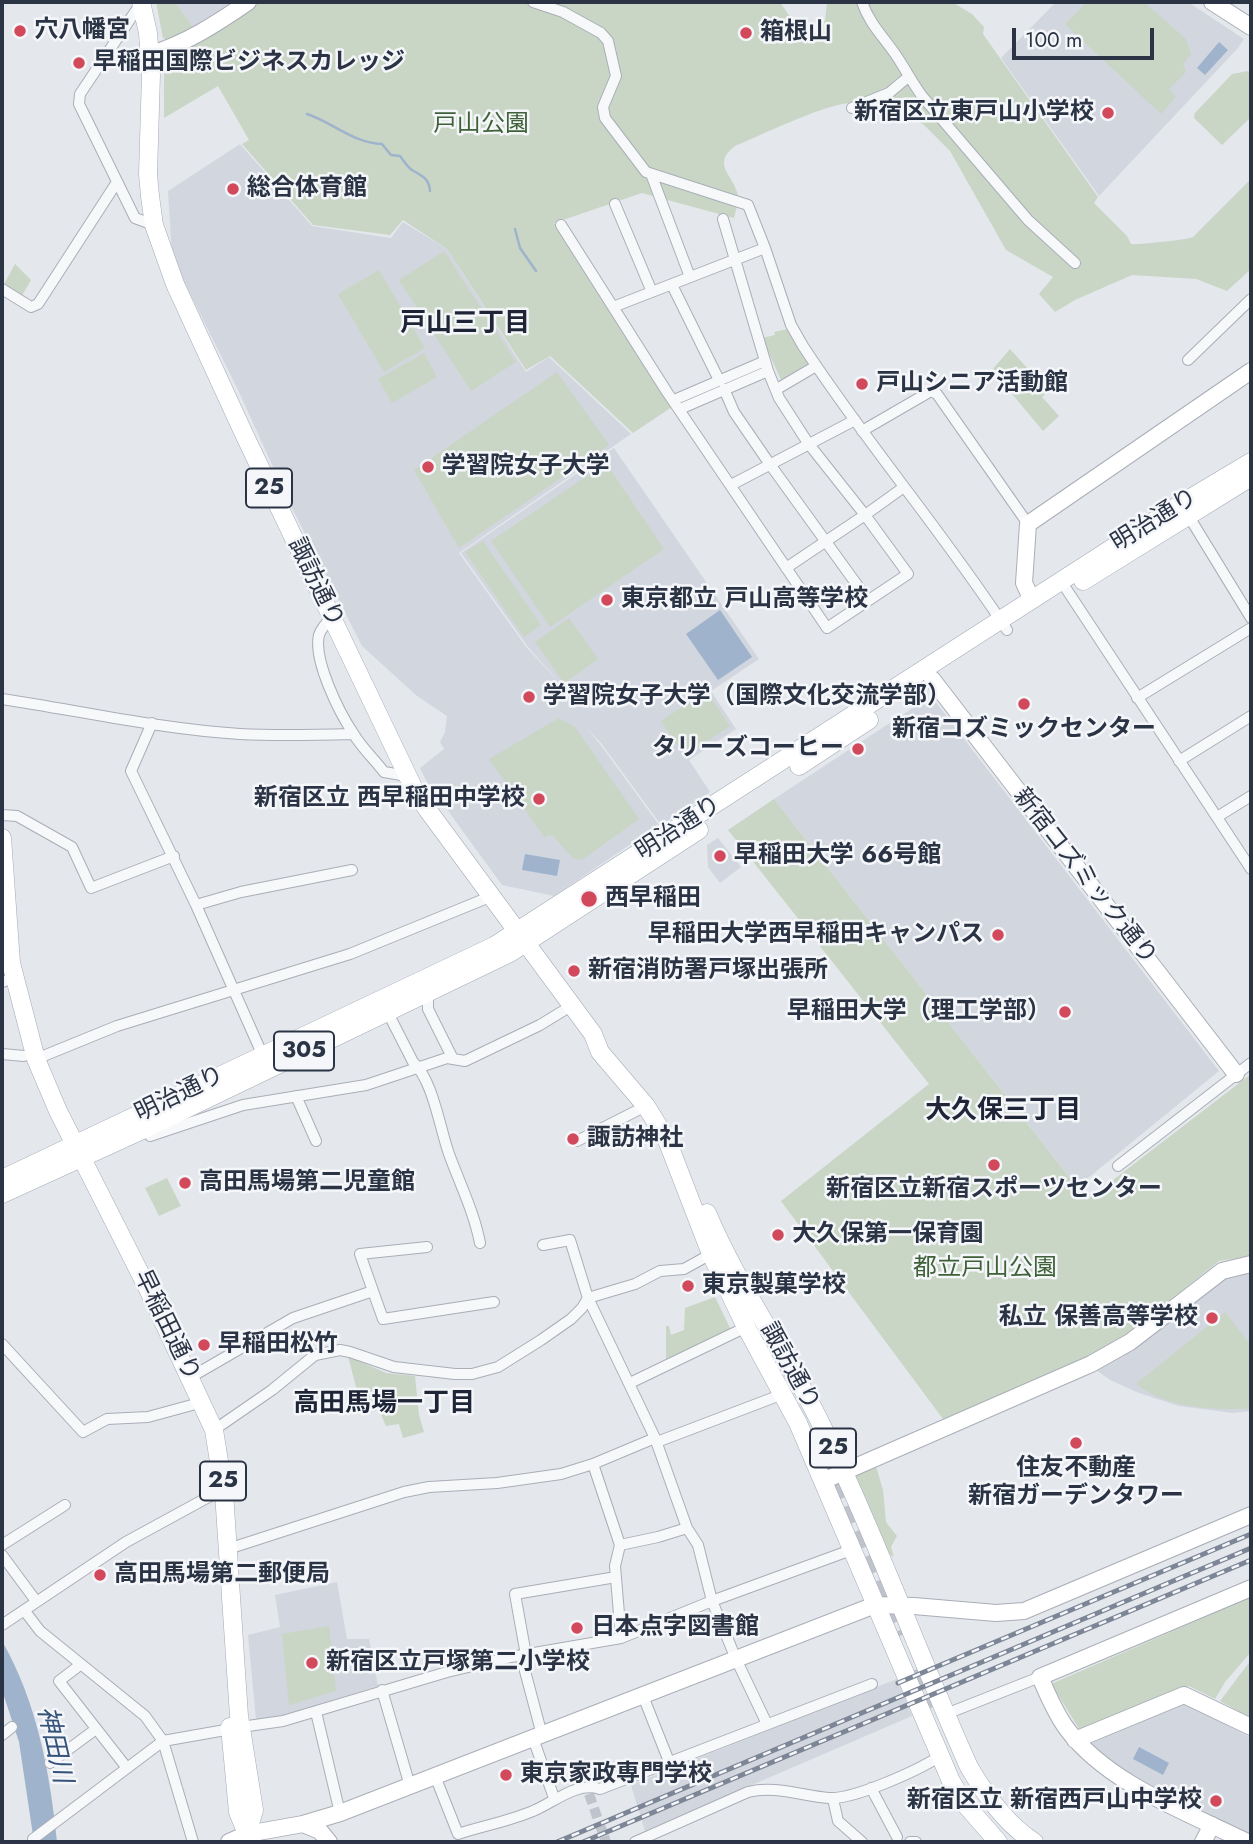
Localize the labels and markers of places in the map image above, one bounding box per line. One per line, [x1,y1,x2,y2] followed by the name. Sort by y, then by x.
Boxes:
[34,17,130,45] place label: 穴八幡宮
[760,19,832,47] place label: 箱根山
[12,23,28,39] marker: 穴八幡宮
[738,25,754,41] marker: 箱根山
[93,49,405,77] place label: 早稲田国際ビジネスカレッジ
[71,55,87,71] marker: 早稲田国際ビジネスカレッジ
[854,99,1094,127] place label: 新宿区立東戸山小学校
[1100,105,1116,121] marker: 新宿区立東戸山小学校
[247,175,367,203] place label: 総合体育館
[225,181,241,197] marker: 総合体育館
[876,370,1068,398] place label: 戸山シニア活動館
[854,376,870,392] marker: 戸山シニア活動館
[442,453,610,481] place label: 学習院女子大学
[420,459,436,475] marker: 学習院女子大学
[621,586,868,614] place label: 東京都立 戸山高等学校
[599,592,615,608] marker: 東京都立 戸山高等学校
[543,683,951,711] place label: 学習院女子大学（国際文化交流学部）
[521,689,537,705] marker: 学習院女子大学（国際文化交流学部）
[1016,696,1032,712] marker: 新宿コズミックセンター
[892,716,1156,744] place label: 新宿コズミックセンター
[652,735,844,763] place label: タリーズコーヒー
[850,741,866,757] marker: タリーズコーヒー
[254,785,525,813] place label: 新宿区立 西早稲田中学校
[531,791,547,807] marker: 新宿区立 西早稲田中学校
[734,842,941,870] place label: 早稲田大学 66号館
[712,848,728,864] marker: 早稲田大学 66号館
[605,885,701,913] place label: 西早稲田
[579,889,599,909] marker: 西早稲田
[648,921,984,949] place label: 早稲田大学西早稲田キャンパス
[990,927,1006,943] marker: 早稲田大学西早稲田キャンパス
[588,957,828,985] place label: 新宿消防署戸塚出張所
[566,963,582,979] marker: 新宿消防署戸塚出張所
[787,998,1051,1026] place label: 早稲田大学（理工学部）
[1057,1004,1073,1020] marker: 早稲田大学（理工学部）
[587,1125,683,1153] place label: 諏訪神社
[565,1131,581,1147] marker: 諏訪神社
[986,1157,1002,1173] marker: 新宿区立新宿スポーツセンター
[199,1169,415,1197] place label: 高田馬場第二児童館
[177,1175,193,1191] marker: 高田馬場第二児童館
[826,1176,1162,1204] place label: 新宿区立新宿スポーツセンター
[792,1221,984,1249] place label: 大久保第一保育園
[770,1227,786,1243] marker: 大久保第一保育園
[702,1272,846,1300] place label: 東京製菓学校
[680,1278,696,1294] marker: 東京製菓学校
[999,1304,1198,1332] place label: 私立 保善高等学校
[1204,1310,1220,1326] marker: 私立 保善高等学校
[218,1331,338,1359] place label: 早稲田松竹
[196,1337,212,1353] marker: 早稲田松竹
[1068,1435,1084,1451] marker: 住友不動産 新宿ガーデンタワー
[968,1455,1184,1511] place label: 住友不動産 新宿ガーデンタワー
[114,1561,330,1589] place label: 高田馬場第二郵便局
[92,1567,108,1583] marker: 高田馬場第二郵便局
[591,1614,759,1642] place label: 日本点字図書館
[569,1620,585,1636] marker: 日本点字図書館
[326,1649,590,1677] place label: 新宿区立戸塚第二小学校
[304,1655,320,1671] marker: 新宿区立戸塚第二小学校
[520,1761,712,1789] place label: 東京家政専門学校
[498,1767,514,1783] marker: 東京家政専門学校
[907,1787,1202,1815] place label: 新宿区立 新宿西戸山中学校
[1208,1793,1224,1809] marker: 新宿区立 新宿西戸山中学校

